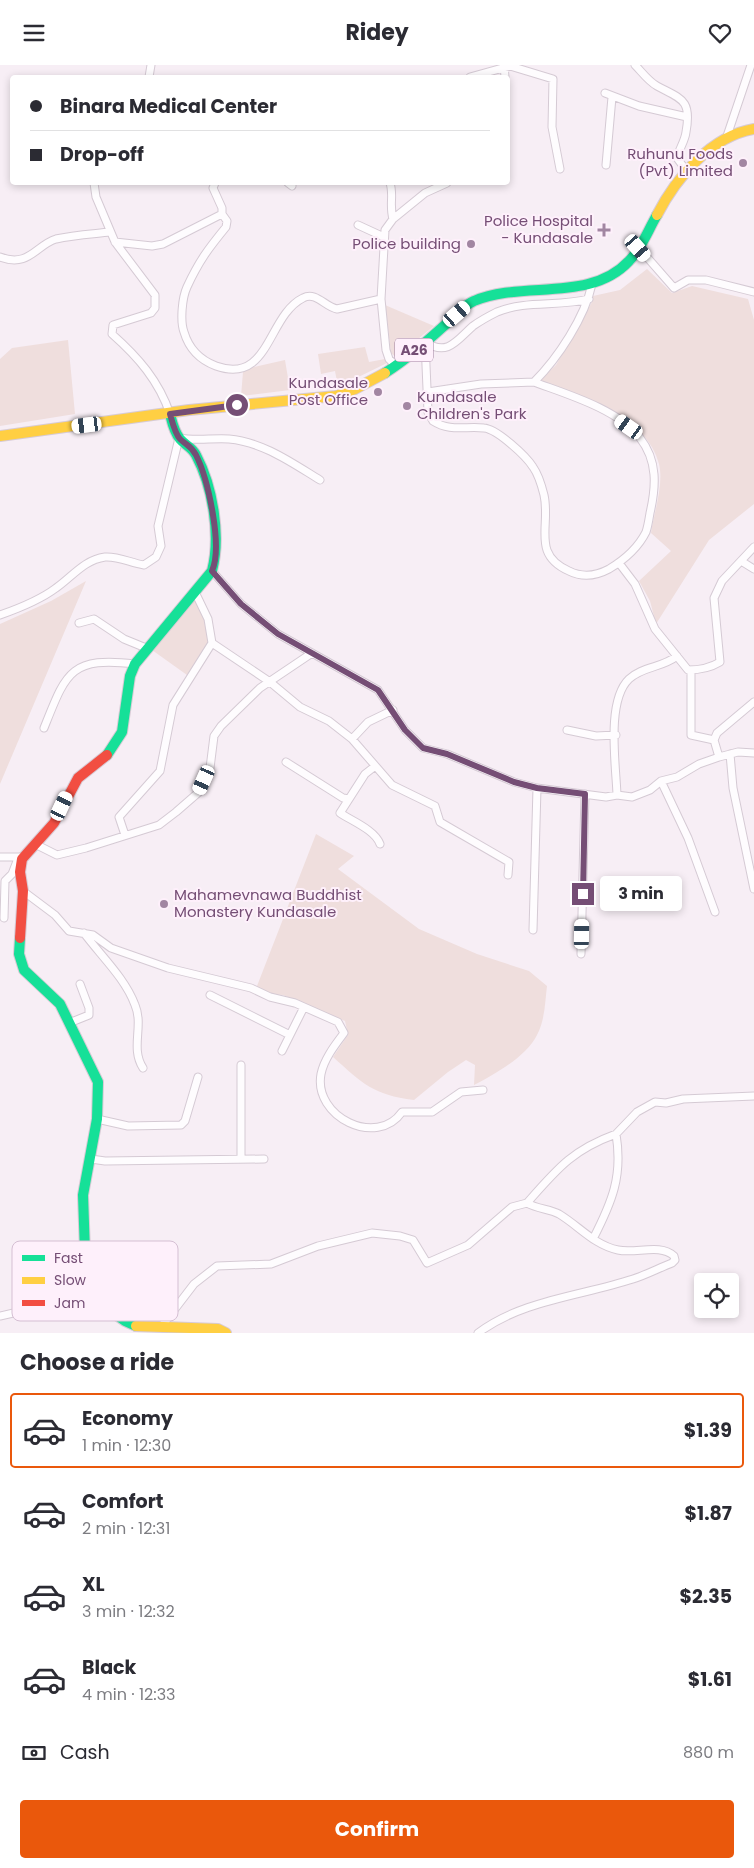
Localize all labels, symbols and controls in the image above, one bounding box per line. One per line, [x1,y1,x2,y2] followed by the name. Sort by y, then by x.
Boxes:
[345,17,409,48] text: Ridey
[20,19,48,47] icon: menu
[706,19,734,47] icon: heart
[60,93,277,120] text: Binara Medical Center
[60,141,144,168] text: Drop-off
[627,143,733,181] place label: Ruhunu Foods (Pvt) Limited
[737,157,749,169] marker: Ruhunu Foods (Pvt) Limited
[484,210,593,248] place label: Police Hospital - Kundasale
[597,223,611,237] marker: Police Hospital - Kundasale
[622,232,653,264] car
[352,233,461,254] place label: Police building
[465,238,477,250] marker: Police building
[440,298,473,330] car
[395,339,433,361] road number: A26
[289,372,368,410] place label: Kundasale Post Office
[372,386,384,398] marker: Kundasale Post Office
[417,386,527,424] place label: Kundasale Children's Park
[226,394,248,416] route start
[401,400,413,412] marker: Kundasale Children's Park
[612,412,645,442] car
[71,416,102,434] car
[191,763,216,797] car
[48,789,75,823] car
[600,877,683,911] callout: 3 min
[618,882,664,905] text: 3 min
[572,883,594,905] route end
[174,884,362,922] place label: Mahamevnawa Buddhist Monastery Kundasale
[158,898,170,910] marker: Mahamevnawa Buddhist Monastery Kundasale
[574,919,589,949] car
[12,1241,178,1321] legend
[54,1248,83,1268] text: Fast
[54,1270,87,1290] text: Slow
[694,1273,739,1318] map controls
[694,1273,739,1318] button: locate
[54,1293,85,1313] text: Jam
[20,1347,174,1378] text: Choose a ride
[82,1405,173,1432] text: Economy
[22,1408,67,1453] icon: car
[684,1417,732,1444] text: $1.39
[82,1434,171,1457] text: 1 min · 12:30
[82,1488,164,1515] text: Comfort
[22,1491,67,1536] icon: car
[685,1500,732,1527] text: $1.87
[82,1517,170,1540] text: 2 min · 12:31
[82,1571,105,1598] text: XL
[22,1574,67,1619] icon: car
[679,1583,732,1610] text: $2.35
[82,1600,175,1623] text: 3 min · 12:32
[82,1654,136,1681] text: Black
[22,1657,67,1702] icon: car
[688,1666,732,1693] text: $1.61
[82,1683,176,1706] text: 4 min · 12:33
[20,1739,48,1767] icon: cash
[60,1739,110,1766] text: Cash
[683,1741,734,1764] text: 880 m
[20,1800,734,1858] button: Confirm

